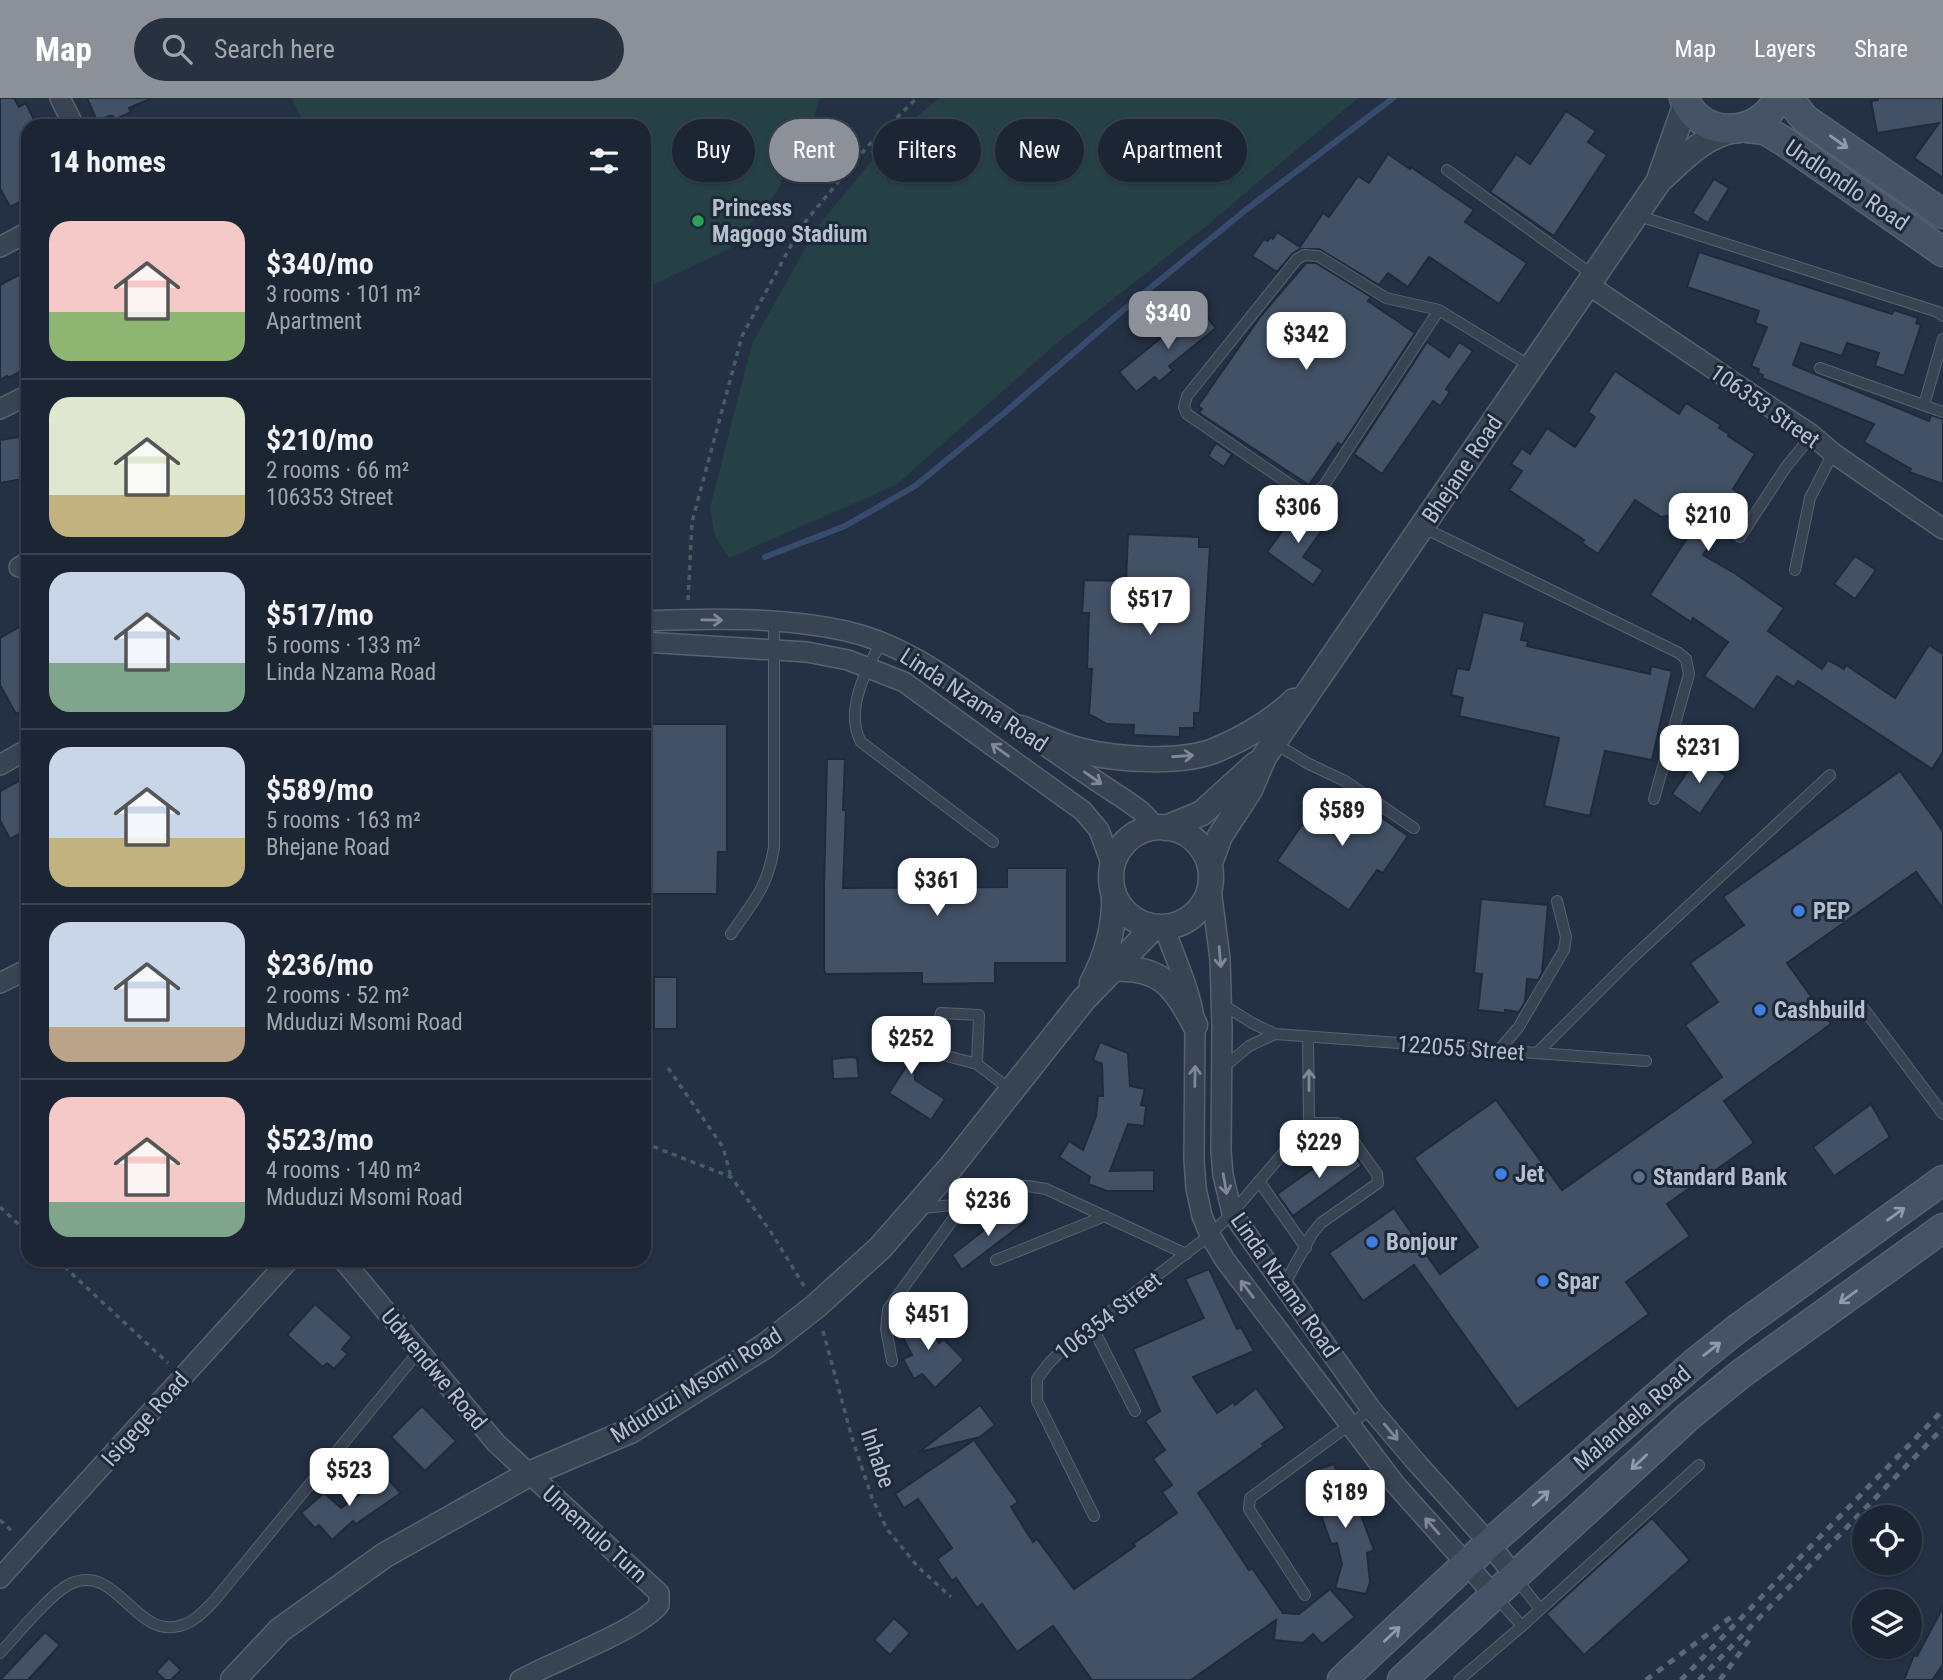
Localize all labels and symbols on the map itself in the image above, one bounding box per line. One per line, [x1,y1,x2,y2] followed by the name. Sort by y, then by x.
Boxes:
[1780,134,1914,237] street label: Undlondlo Road
[1829,135,1848,149] one-way arrow
[712,195,868,248] place label: Princess Magogo Stadium
[690,213,706,229] marker: Princess Magogo Stadium
[1127,292,1209,351] pin: $340
[1265,313,1347,372] pin: $342
[1705,359,1825,454] street label: 106353 Street
[1417,410,1508,528] street label: Bhejane Road
[1257,486,1339,545] pin: $306
[1667,494,1749,553] pin: $210
[1109,578,1191,637] pin: $517
[700,613,723,626] one-way arrow
[895,643,1052,758] street label: Linda Nzama Road
[1658,726,1740,785] pin: $231
[991,743,1010,758] one-way arrow
[1171,749,1193,762] one-way arrow
[1083,771,1102,785] one-way arrow
[1301,788,1383,848] pin: $589
[896,858,978,918] pin: $361
[1813,898,1850,925] place label: PEP
[1791,903,1807,919] marker: PEP
[1214,945,1227,967] one-way arrow
[1774,997,1865,1024] place label: Cashbuild
[1752,1002,1768,1018] marker: Cashbuild
[870,1016,952,1076] pin: $252
[1397,1031,1525,1066] street label: 122055 Street
[1188,1064,1201,1087] one-way arrow
[1302,1069,1316,1092] one-way arrow
[1278,1121,1360,1180] pin: $229
[1515,1161,1544,1188] place label: Jet
[1653,1164,1788,1191] place label: Standard Bank
[1493,1166,1509,1182] marker: Jet
[1631,1169,1647,1185] marker: Standard Bank
[1219,1172,1232,1195] one-way arrow
[947,1178,1029,1238] pin: $236
[1886,1207,1905,1221] one-way arrow
[1225,1208,1344,1363] street label: Linda Nzama Road
[1386,1229,1458,1256] place label: Bonjour
[1364,1234,1380,1250] marker: Bonjour
[1050,1267,1167,1366] street label: 106354 Street
[1557,1268,1600,1295] place label: Spar
[1535,1273,1551,1289] marker: Spar
[1240,1280,1255,1299] one-way arrow
[1839,1290,1858,1304] one-way arrow
[887,1292,969,1352] pin: $451
[375,1303,492,1435] street label: Udwendwe Road
[606,1322,787,1449] street label: Mduduzi Msomi Road
[1703,1341,1721,1356] one-way arrow
[1568,1360,1696,1476] street label: Malandela Road
[96,1367,195,1472] street label: Isigege Road
[1383,1423,1399,1441] one-way arrow
[855,1425,900,1491] street label: Inhabe
[308,1448,390,1508] pin: $523
[1631,1454,1648,1471] one-way arrow
[1304,1470,1386,1530] pin: $189
[537,1480,652,1588] street label: Umemulo Turn
[1532,1490,1550,1506] one-way arrow
[1424,1518,1440,1536] one-way arrow
[1383,1625,1400,1642] one-way arrow

